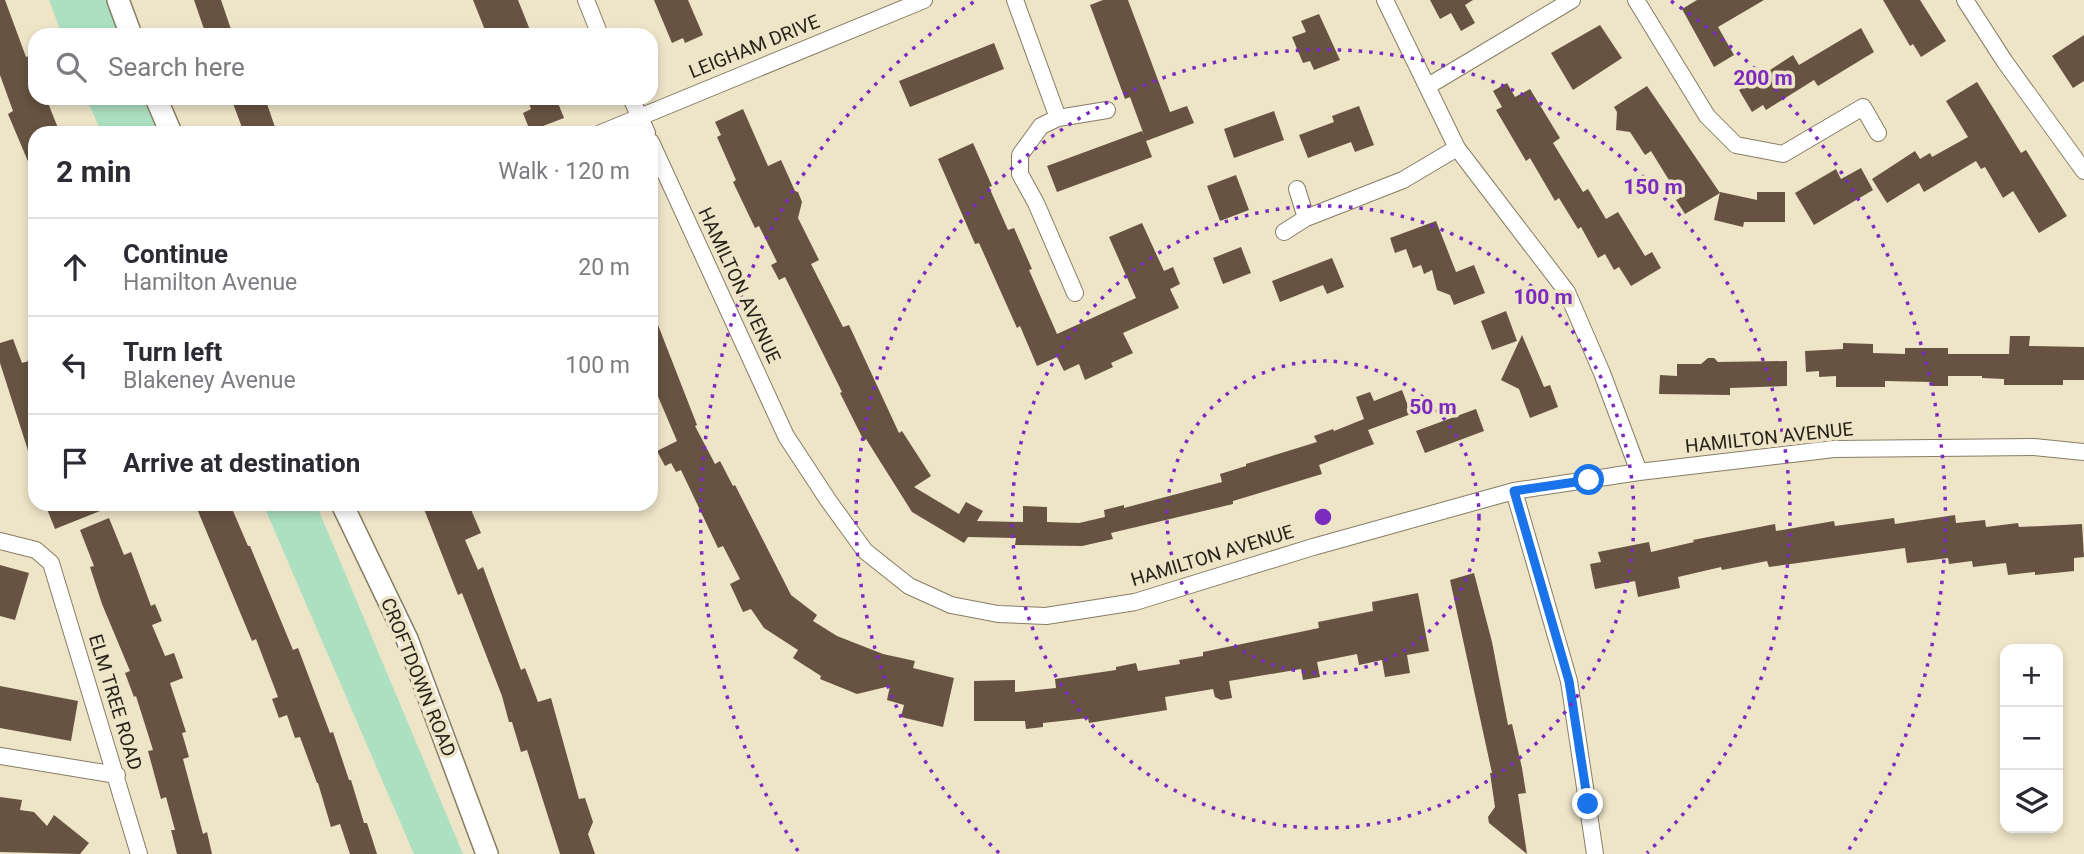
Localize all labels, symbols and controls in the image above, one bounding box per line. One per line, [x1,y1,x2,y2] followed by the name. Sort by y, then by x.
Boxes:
[686,10,823,83] street label: LEIGHAM DRIVE
[28,28,658,105] search box
[52,48,90,86] icon: search
[108,52,245,82] text: Search here
[1733,66,1793,90] text: 200 m
[56,154,131,189] text: 2 min
[498,158,630,185] text: Walk · 120 m
[1623,175,1683,199] text: 150 m
[693,204,786,367] street label: HAMILTON AVENUE
[123,239,228,269] text: Continue
[56,248,94,286] icon: ahead
[578,254,630,281] text: 20 m
[123,269,297,296] text: Hamilton Avenue
[1513,285,1573,309] text: 100 m
[123,337,222,367] text: Turn left
[56,346,94,384] icon: left
[565,352,630,379] text: 100 m
[123,367,296,394] text: Blakeney Avenue
[1409,395,1457,419] text: 50 m
[1684,417,1855,458] street label: HAMILTON AVENUE
[56,444,94,482] icon: arrive
[123,448,360,478] text: Arrive at destination
[1573,464,1604,495] route start
[1311,505,1335,529] centre of rings
[1128,520,1297,591] street label: HAMILTON AVENUE
[376,594,461,760] street label: CROFTDOWN ROAD
[84,631,147,773] street label: ELM TREE ROAD
[2000,644,2063,833] map controls
[2000,644,2063,707] button: +
[2000,707,2063,770] button: −
[2000,770,2063,833] button: layers
[1572,788,1603,819] route end

